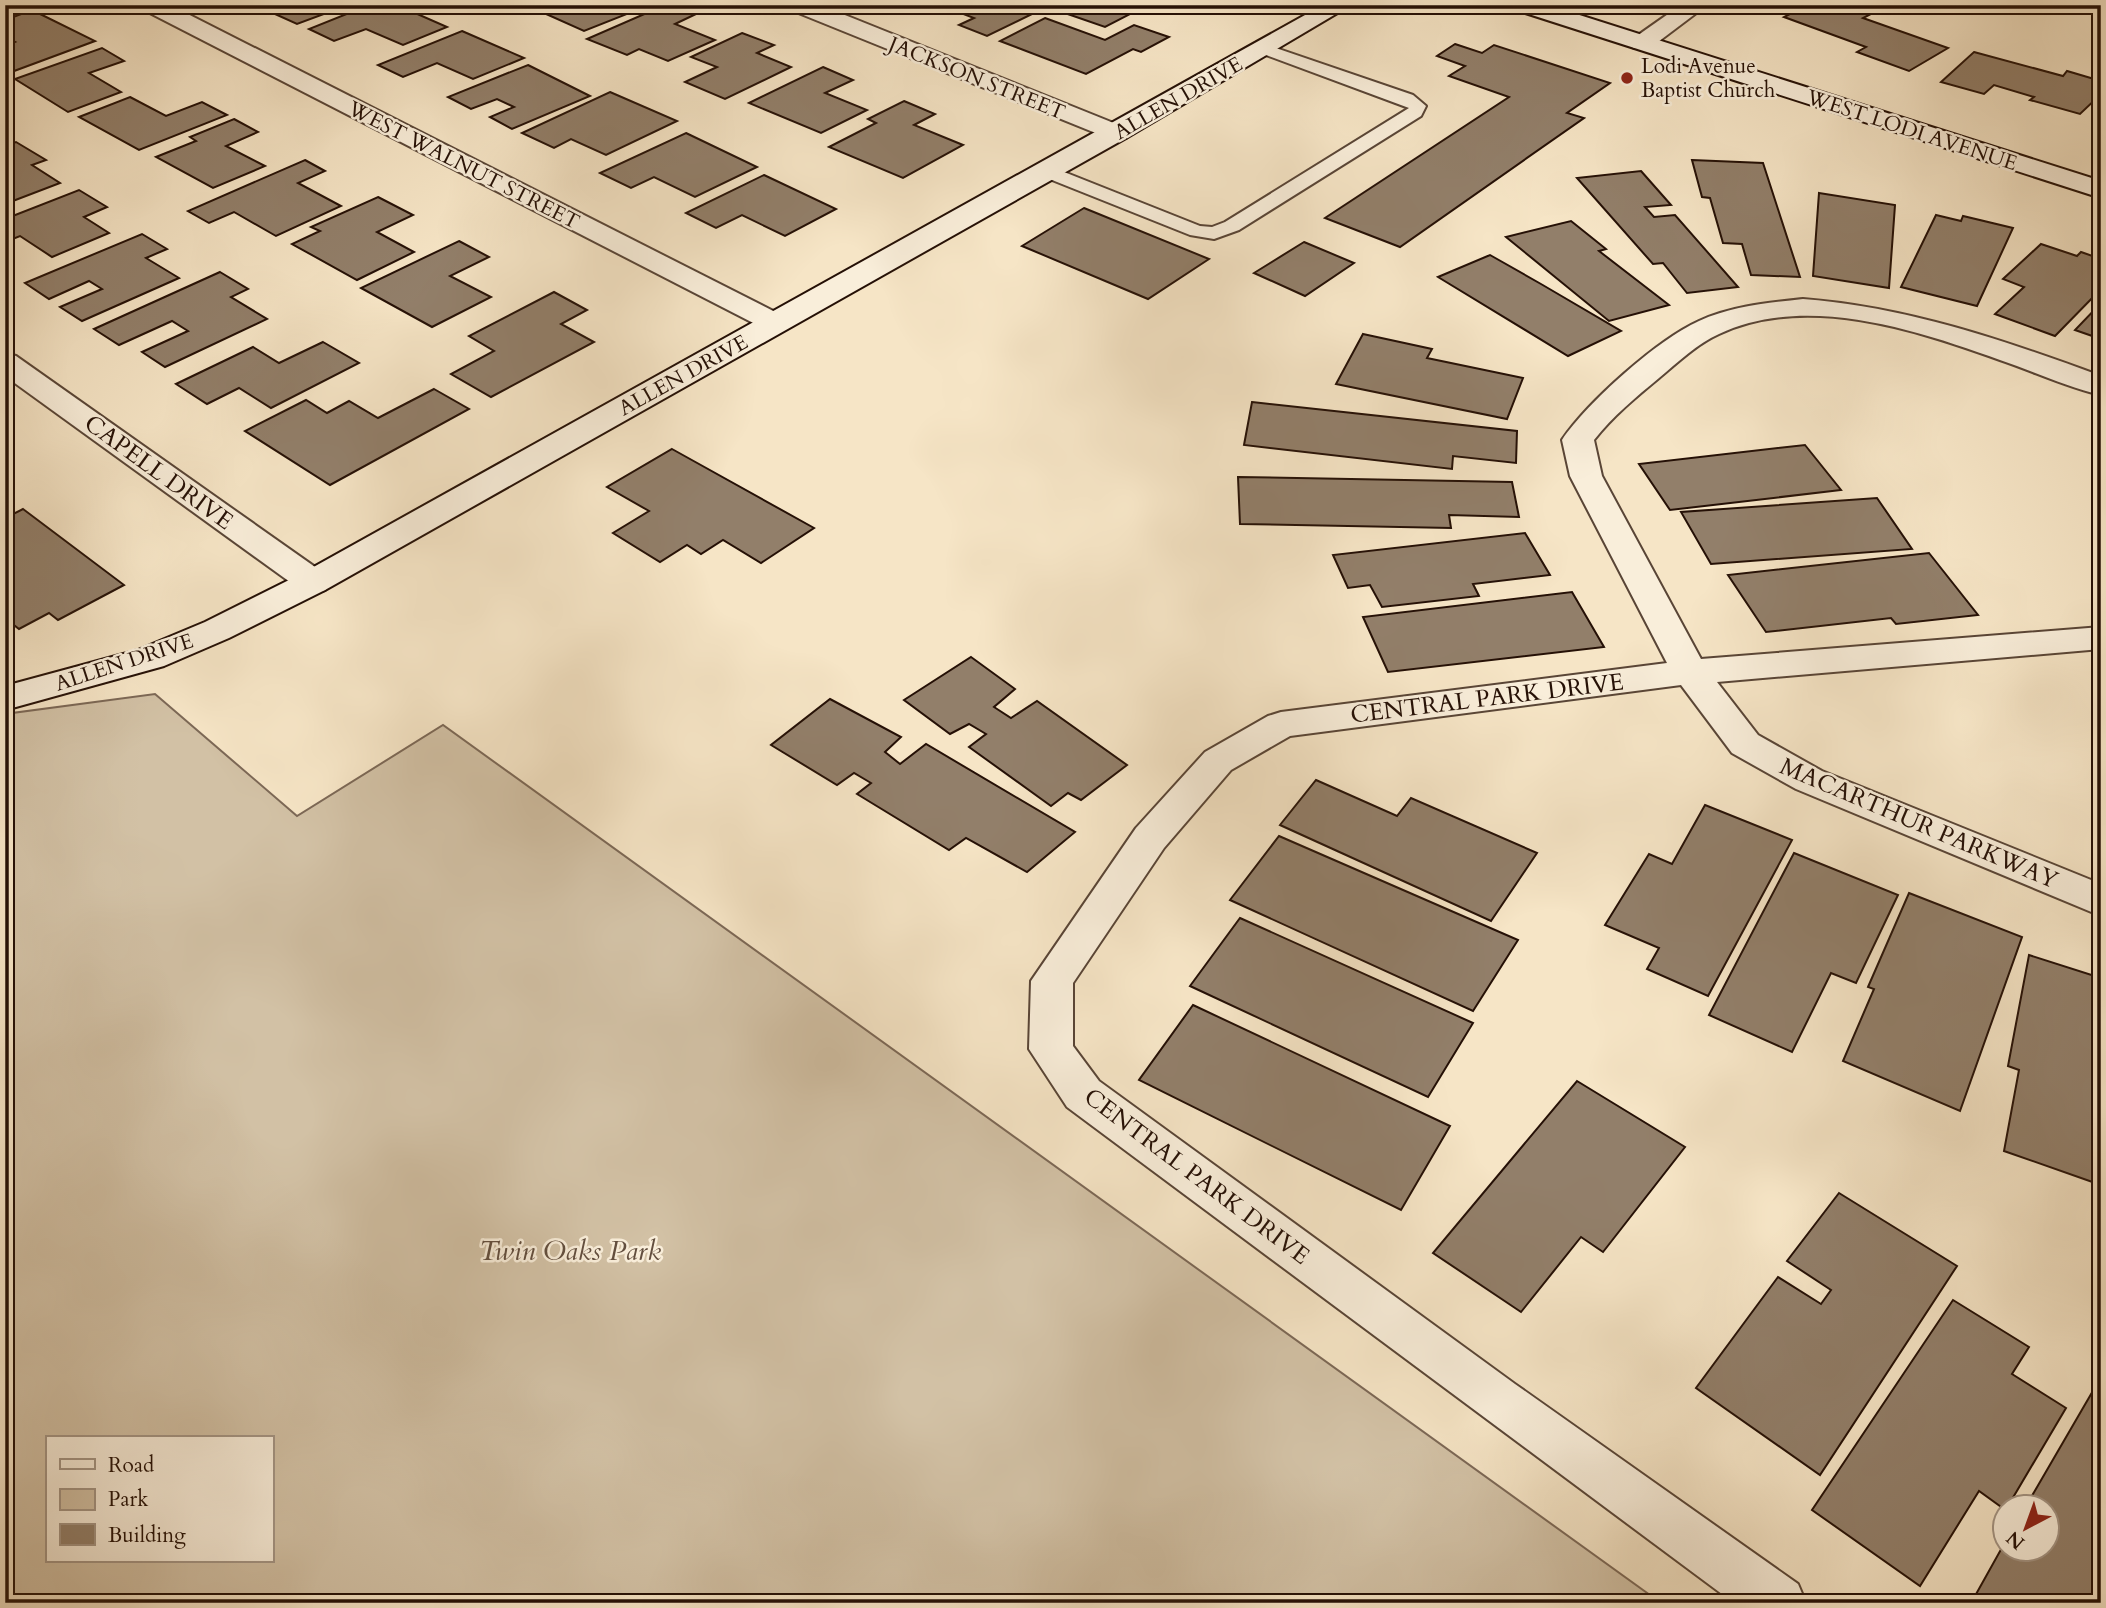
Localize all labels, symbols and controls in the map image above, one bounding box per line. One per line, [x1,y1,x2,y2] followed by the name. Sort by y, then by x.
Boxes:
[882,29,1069,127] street label: JACKSON STREET
[1109,50,1248,147] street label: ALLEN DRIVE
[1641,52,1776,105] place label: Lodi Avenue Baptist Church
[1619,70,1635,86] marker: Lodi Avenue Baptist Church
[1802,82,2021,178] street label: WEST LODI AVENUE
[342,94,585,237] street label: WEST WALNUT STREET
[613,328,753,423] street label: ALLEN DRIVE
[78,407,240,538] street label: CAPELL DRIVE
[51,626,197,699] street label: ALLEN DRIVE
[1349,665,1625,732] street label: CENTRAL PARK DRIVE
[1775,750,2063,897] street label: MACARTHUR PARKWAY
[1077,1081,1316,1272] street label: CENTRAL PARK DRIVE
[479,1232,661,1270] park label: Twin Oaks Park
[46,1436,273,1562] legend
[108,1451,154,1480] text: Road
[108,1485,149,1514] text: Park
[1990,1492,2060,1562] north arrow
[108,1521,186,1550] text: Building
[2000,1525,2030,1555] text: N

